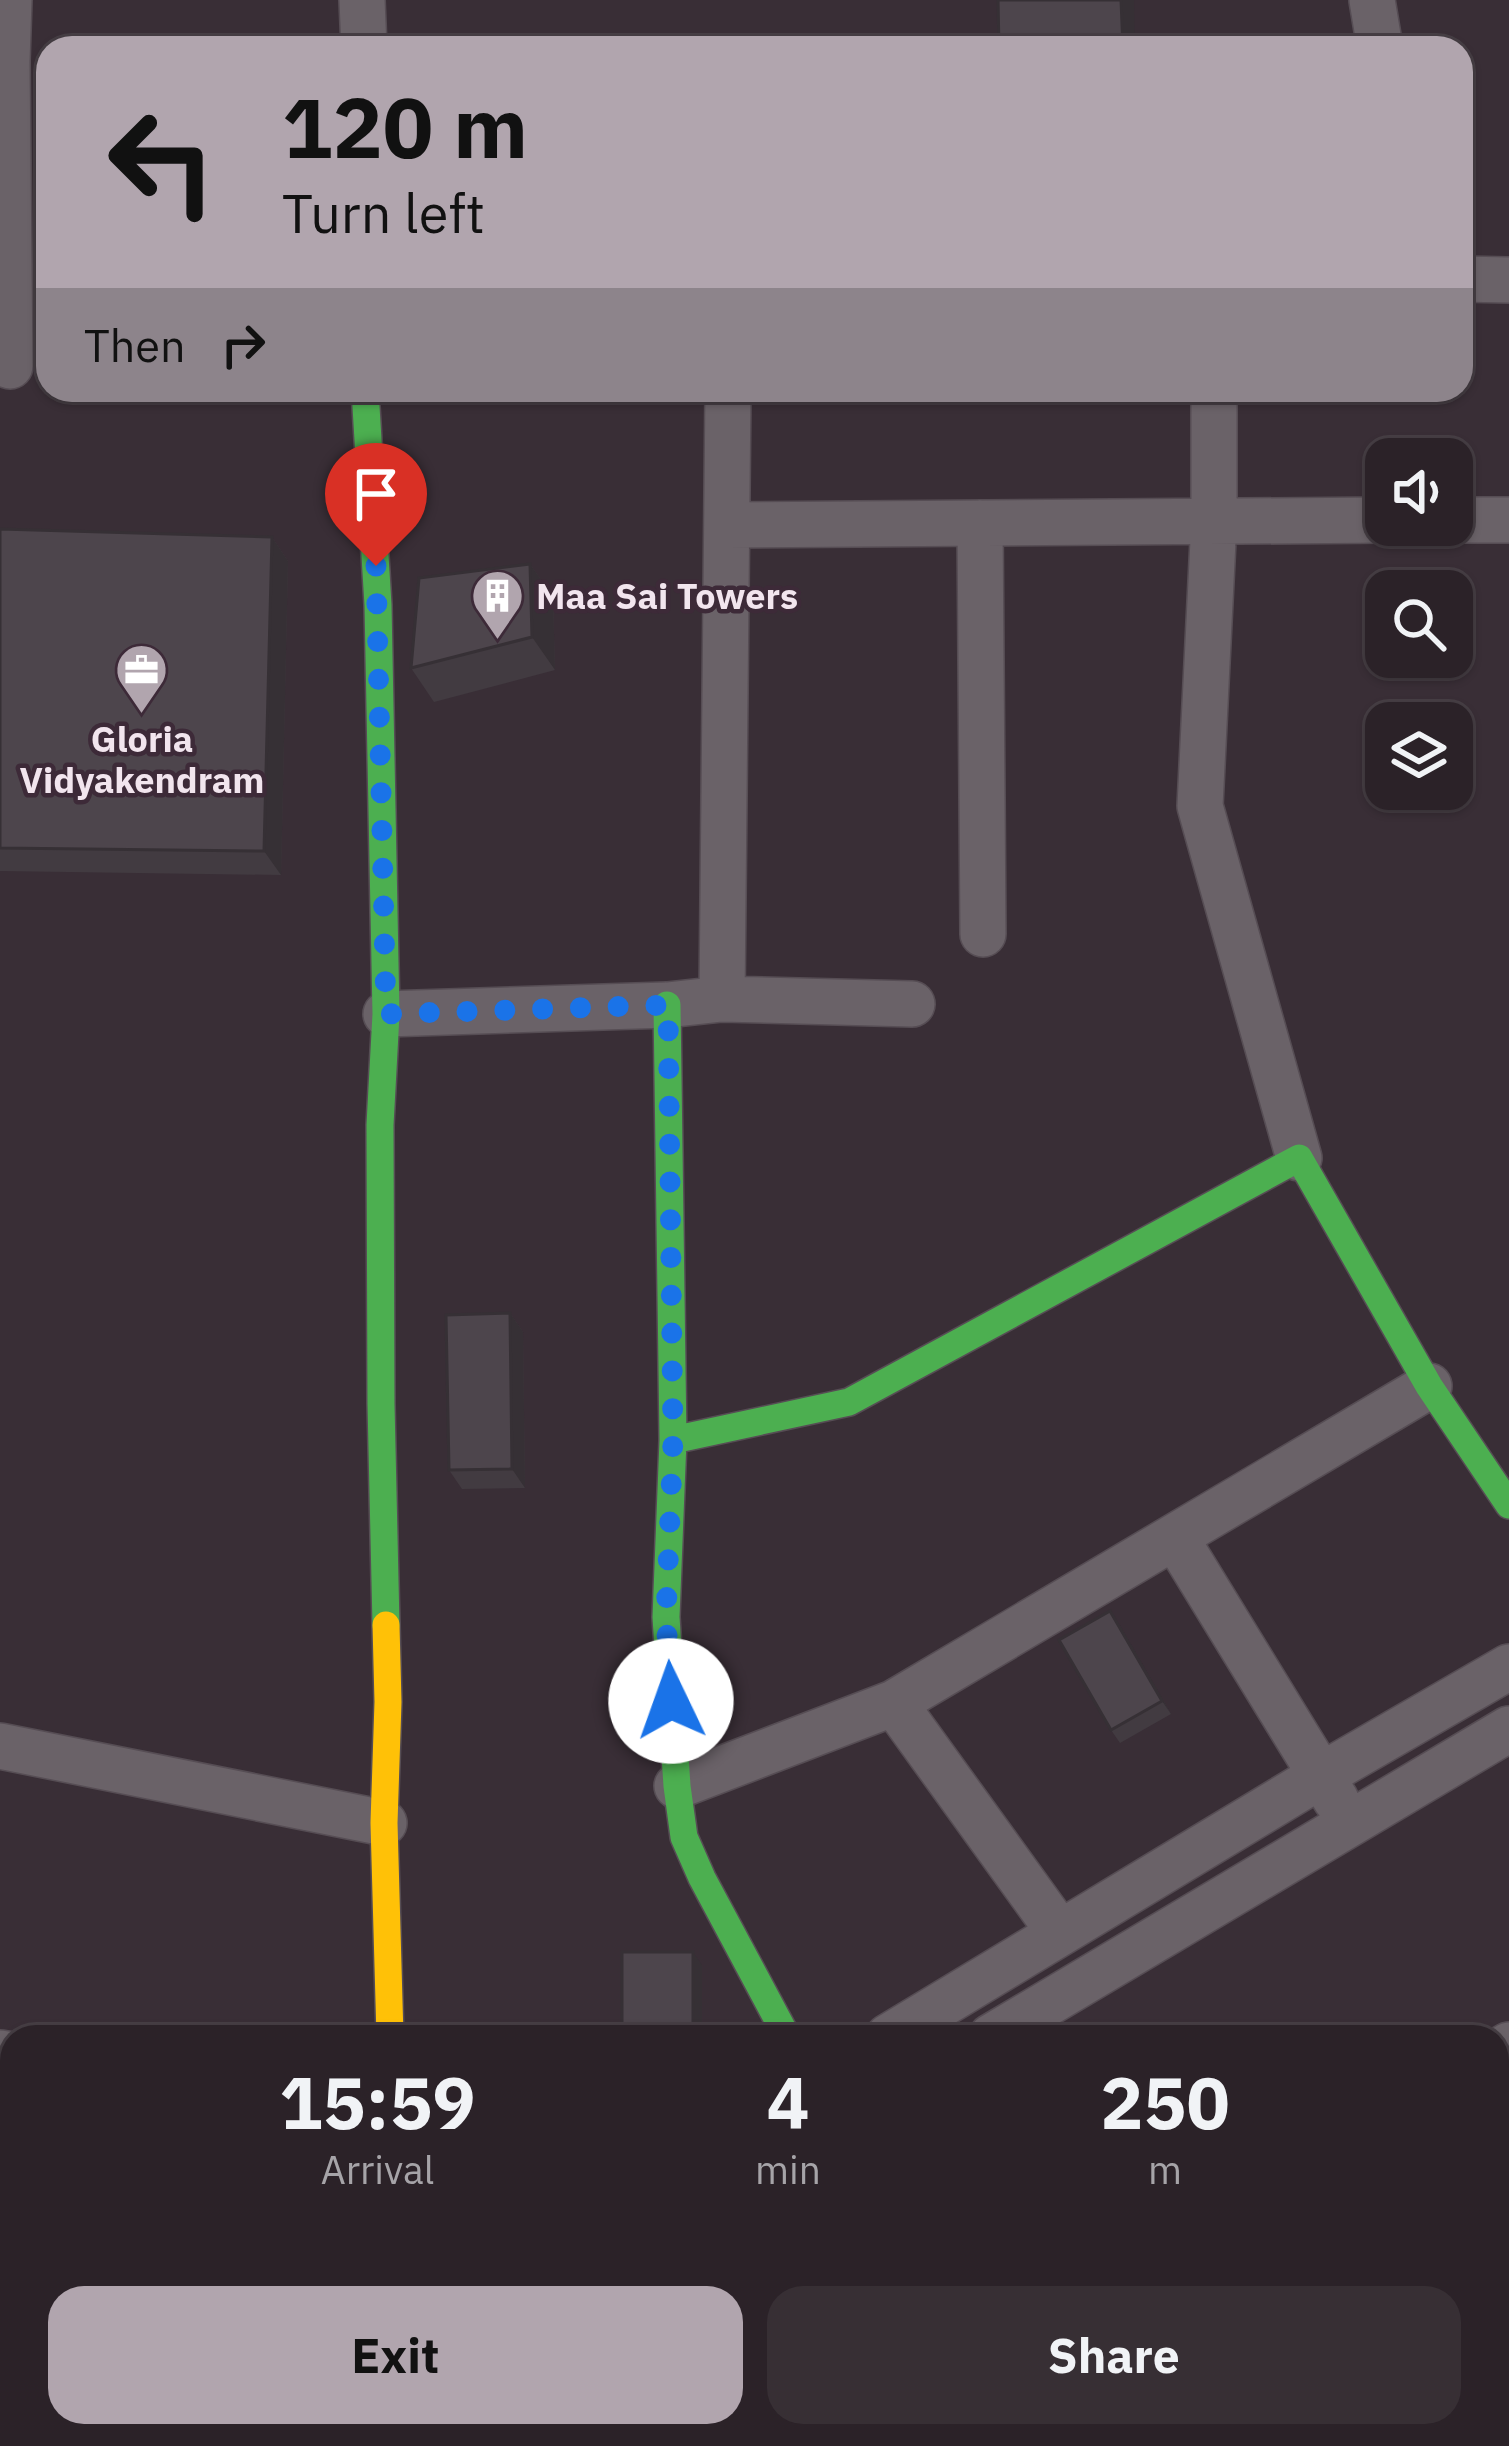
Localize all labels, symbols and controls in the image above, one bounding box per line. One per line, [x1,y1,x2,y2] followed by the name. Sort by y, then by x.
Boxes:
[282,72,528,181] text: 120 m
[84,84,240,240] icon: left
[282,178,485,248] text: Turn left
[210,312,276,378] icon: right
[84,316,186,374] text: Then
[1365,438,1473,810] map controls
[1365,438,1473,546] button: sound
[325,443,427,566] pin
[343,461,409,527] icon: arrive
[469,567,525,641] building icon: Maa Sai Towers
[1365,570,1473,678] button: search
[536,572,798,619] place label: Maa Sai Towers
[114,642,170,716] office icon: Gloria Vidyakendram
[1365,702,1473,810] button: layers
[20,715,264,803] place label: Gloria Vidyakendram
[608,1638,734,1764] position arrow
[279,2055,476,2149] text: 15:59
[766,2055,810,2149] text: 4
[1100,2055,1230,2149] text: 250
[321,2144,434,2195] text: Arrival
[755,2144,821,2195] text: min
[1148,2144,1182,2195] text: m
[48,2286,743,2424] button: Exit
[767,2286,1461,2424] button: Share

